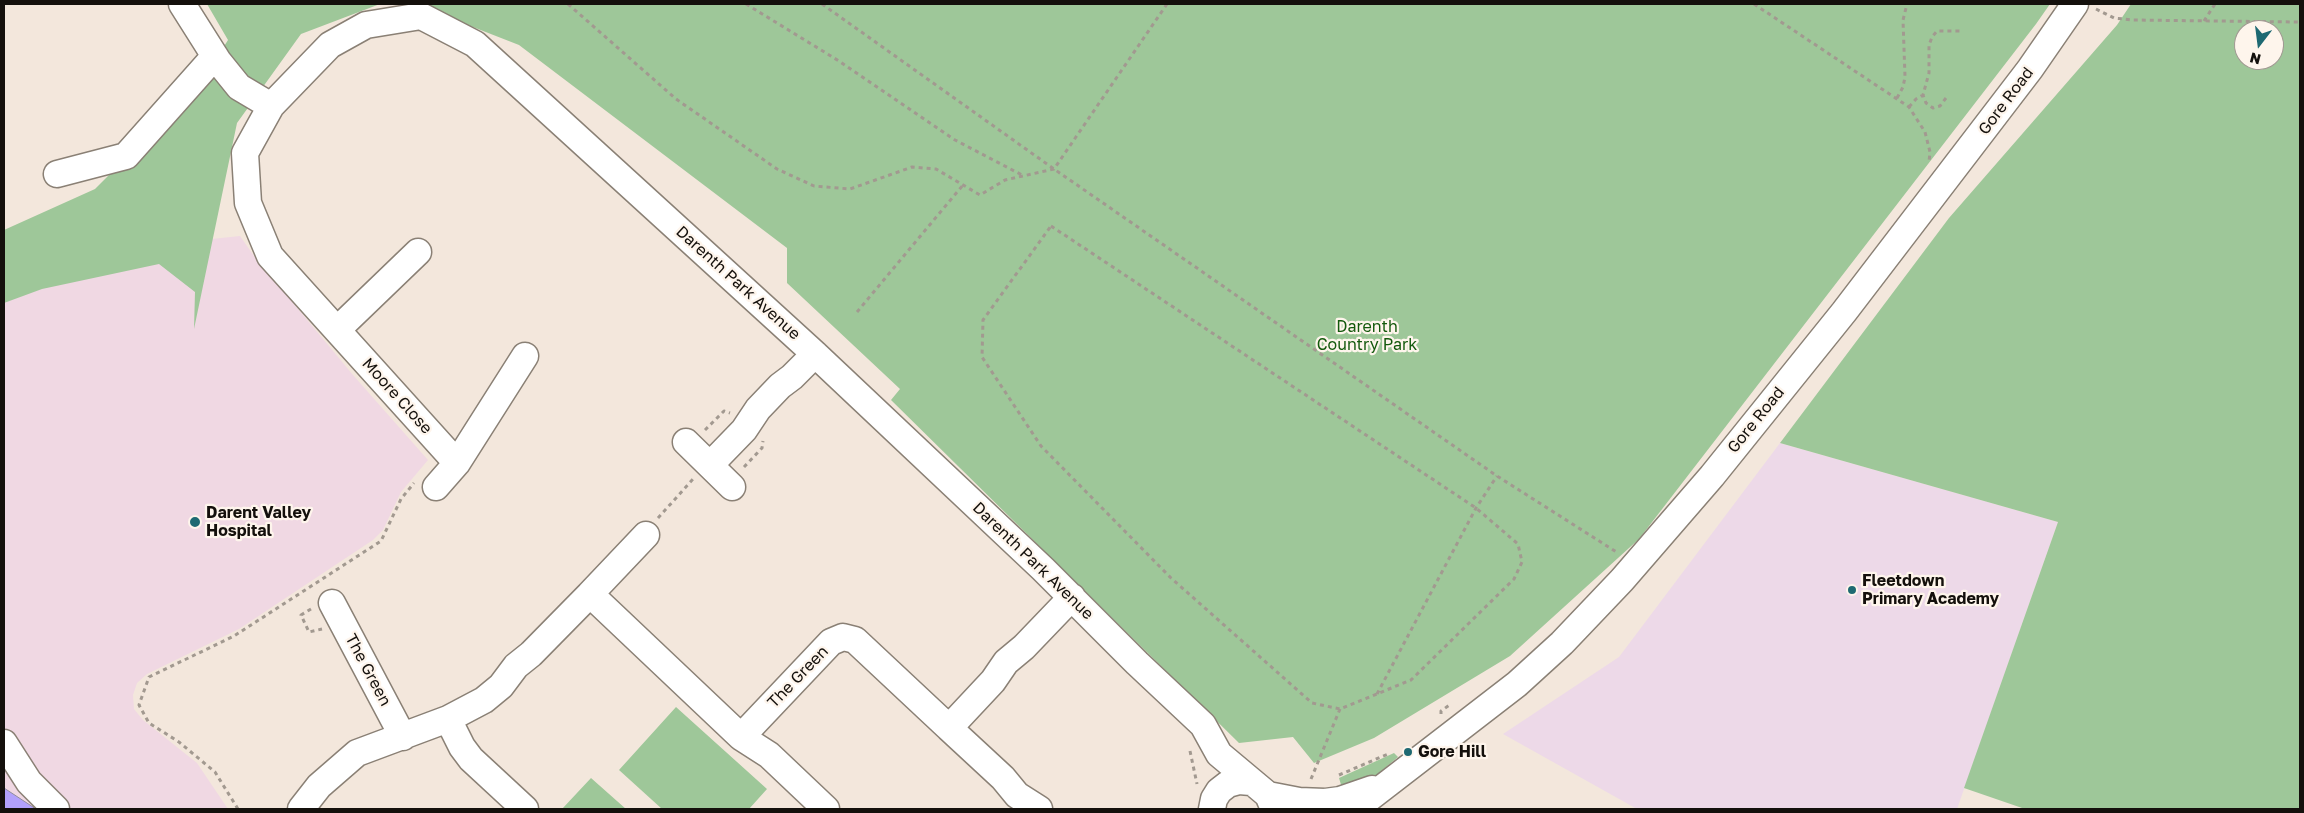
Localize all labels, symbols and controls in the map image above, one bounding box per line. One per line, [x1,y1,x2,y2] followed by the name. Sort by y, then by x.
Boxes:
[2234,20,2284,70] north arrow
[2248,49,2263,69] text: N
[1974,64,2038,138] street label: Gore Road
[672,222,804,344] street label: Darenth Park Avenue
[1317,317,1417,355] park label: Darenth Country Park
[358,354,436,438] street label: Moore Close
[1724,383,1788,457] street label: Gore Road
[969,498,1097,624] street label: Darenth Park Avenue
[206,503,311,541] place label: Darent Valley Hospital
[188,515,202,529] marker: Darent Valley Hospital
[1862,571,1999,609] place label: Fleetdown Primary Academy
[1846,584,1858,596] marker: Fleetdown Primary Academy
[341,631,395,709] street label: The Green
[764,642,832,712] street label: The Green
[1418,742,1486,762] place label: Gore Hill
[1402,746,1414,758] marker: Gore Hill

